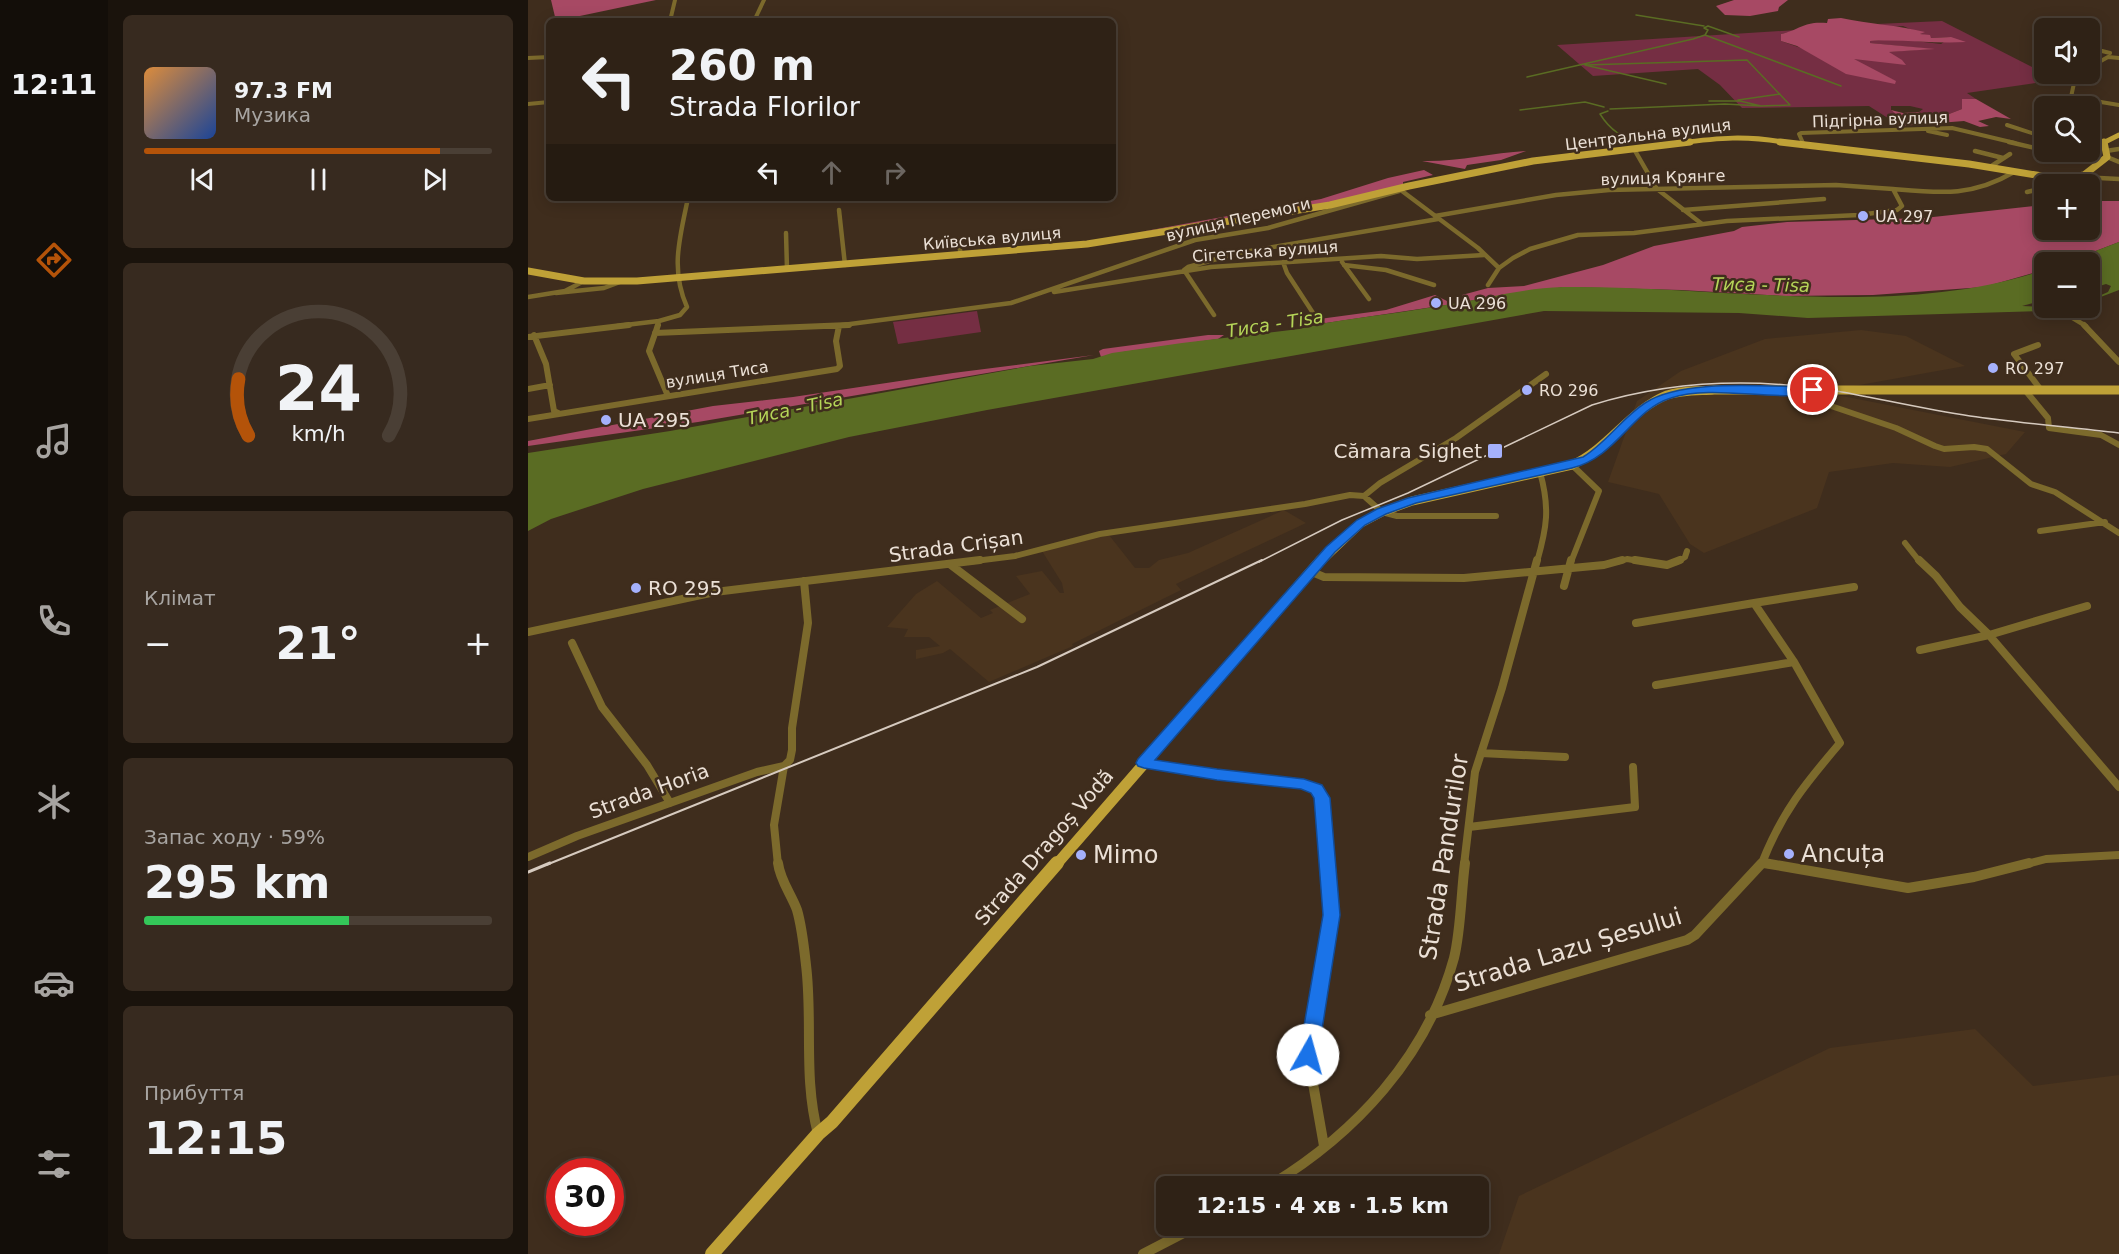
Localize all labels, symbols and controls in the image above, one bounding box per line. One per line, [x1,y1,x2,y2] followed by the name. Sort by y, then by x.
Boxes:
[2034,18,2100,318] map controls
[2034,18,2100,84] button: sound
[669,41,815,90] text: 260 m
[570,42,648,120] icon: left
[11,69,97,100] text: 12:11
[234,78,333,103] text: 97.3 FM
[669,91,860,122] text: Strada Florilor
[2034,96,2100,162] button: search
[234,103,311,127] text: Музика
[1812,108,1948,131] street label: Підгірна вулиця
[1564,115,1732,154] street label: Центральна вулиця
[752,156,785,189] icon: left
[815,156,848,189] icon: ahead
[878,156,911,189] icon: right
[186,163,219,196] icon: previous
[302,163,335,196] icon: pause
[418,163,451,196] icon: next
[1600,166,1726,189] street label: вулиця Крянге
[2034,174,2100,240] button: +
[1164,194,1312,245] street label: вулиця Перемоги
[1875,207,1933,226] place label: UA 297
[1856,209,1870,223] marker: UA 297
[922,223,1062,254] street label: Київська вулиця
[1192,237,1339,266] street label: Сігетська вулиця
[33,239,75,281] icon: directions
[2034,252,2100,318] button: −
[1712,273,1810,296] water label: Тиса - Tisa
[1448,294,1506,313] place label: UA 296
[1429,296,1443,310] marker: UA 296
[1225,305,1325,342] water label: Тиса - Tisa
[275,352,361,425] text: 24
[664,357,770,392] street label: вулиця Тиса
[2005,359,2064,378] place label: RO 297
[1986,361,2000,375] marker: RO 297
[1787,364,1838,415] pin
[1796,373,1829,406] icon: arrive
[1539,381,1598,400] place label: RO 296
[1520,383,1534,397] marker: RO 296
[745,388,845,429] water label: Тиса - Tisa
[618,408,691,432] place label: UA 295
[599,413,613,427] marker: UA 295
[33,420,75,462] icon: music
[291,422,345,447] text: km/h
[1333,439,1482,463] place label: Cămara Sighet
[1486,442,1504,460] marker: Cămara Sighet
[887,525,1025,567] street label: Strada Crișan
[648,576,722,600] place label: RO 295
[629,581,643,595] marker: RO 295
[144,586,216,610] text: Клімат
[33,600,75,642] icon: phone
[275,617,361,670] text: 21°
[144,624,172,663] text: −
[464,624,492,663] text: +
[1414,752,1474,962] street label: Strada Pandurilor
[586,758,712,824] street label: Strada Horia
[970,764,1118,930] street label: Strada Dragoș Vodă
[33,781,75,823] icon: climate
[144,825,325,849] text: Запас ходу · 59%
[1801,840,1885,868] place label: Ancuța
[1093,841,1158,869] place label: Mimo
[1782,847,1796,861] marker: Ancuța
[1074,848,1088,862] marker: Mimo
[144,856,330,909] text: 295 km
[1451,902,1685,998] street label: Strada Lazu Șesului
[33,962,75,1004] icon: car
[1276,1023,1340,1087] position arrow
[144,1081,244,1105] text: Прибуття
[144,1112,287,1165] text: 12:15
[33,1143,75,1185] icon: filters
[546,1158,624,1236] speed limit sign: 30
[1196,1193,1449,1218] text: 12:15 · 4 хв · 1.5 km

